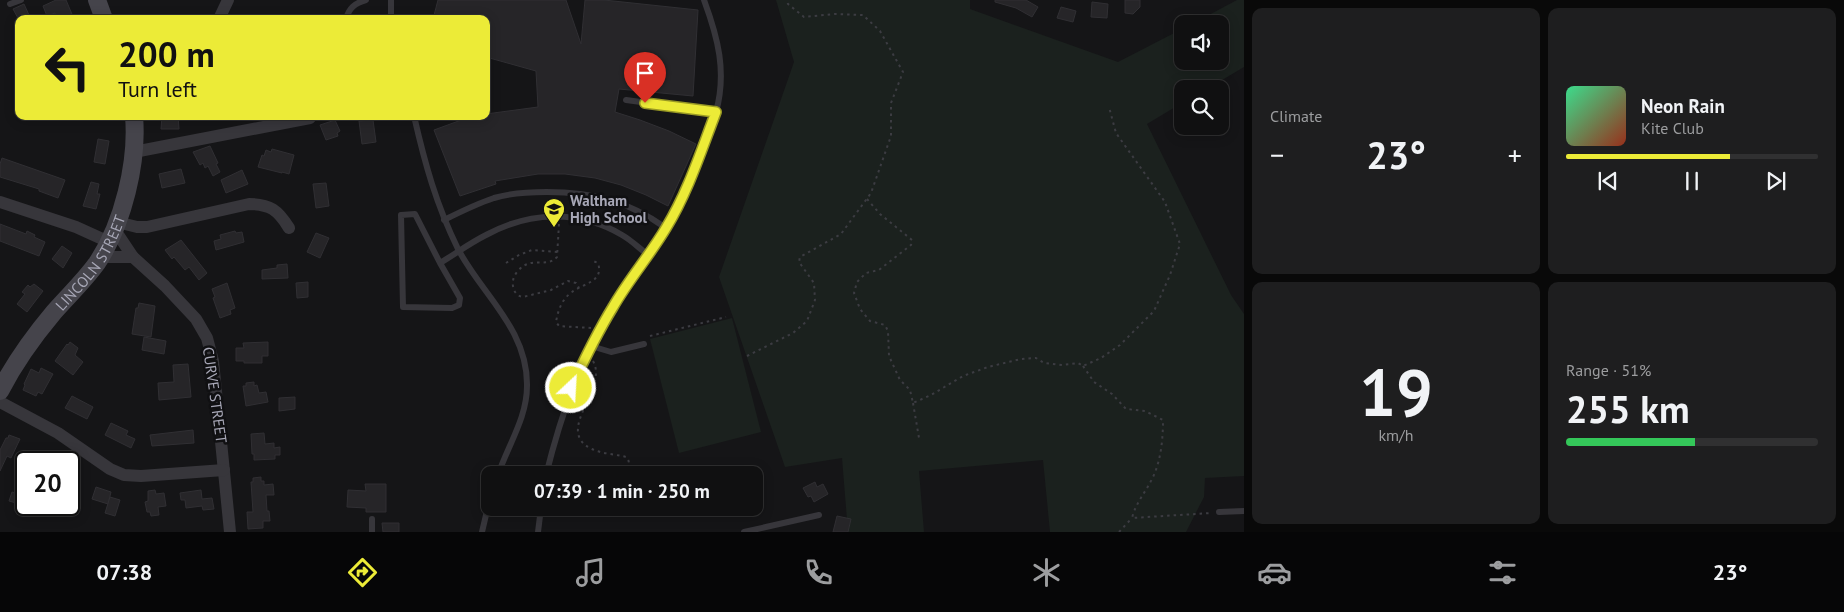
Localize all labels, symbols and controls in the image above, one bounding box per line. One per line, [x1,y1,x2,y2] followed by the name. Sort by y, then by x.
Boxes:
[1174,15,1229,135] map controls
[1174,15,1229,70] button: sound
[118,31,215,77] text: 200 m
[35,35,100,100] icon: left
[624,52,666,103] pin
[631,59,659,87] icon: arrive
[118,75,197,103] text: Turn left
[1174,80,1229,135] button: search
[1641,94,1725,118] text: Neon Rain
[1270,106,1322,126] text: Climate
[1641,118,1704,138] text: Kite Club
[1366,130,1426,179] text: 23°
[1270,136,1284,173] text: −
[1508,136,1522,173] text: +
[1594,167,1622,195] icon: previous
[1678,167,1706,195] icon: pause
[1762,167,1790,195] icon: next
[570,191,648,227] place label: Waltham High School
[542,197,566,228] school or university icon: Waltham High School
[51,212,129,314] street label: LINCOLN STREET
[199,346,231,445] street label: CURVE STREET
[1359,350,1433,434] text: 19
[1566,360,1651,380] text: Range · 51%
[544,361,596,413] position arrow
[1566,384,1690,433] text: 255 km
[1378,425,1414,445] text: km/h
[15,451,80,516] speed limit sign: 20
[534,479,710,503] text: 07:39 · 1 min · 250 m
[345,555,380,590] icon: directions
[573,555,608,590] icon: music
[801,555,836,590] icon: phone
[1029,555,1064,590] icon: climate
[1257,555,1292,590] icon: car
[1485,555,1520,590] icon: filters
[96,558,152,586] text: 07:38
[1713,558,1747,586] text: 23°

